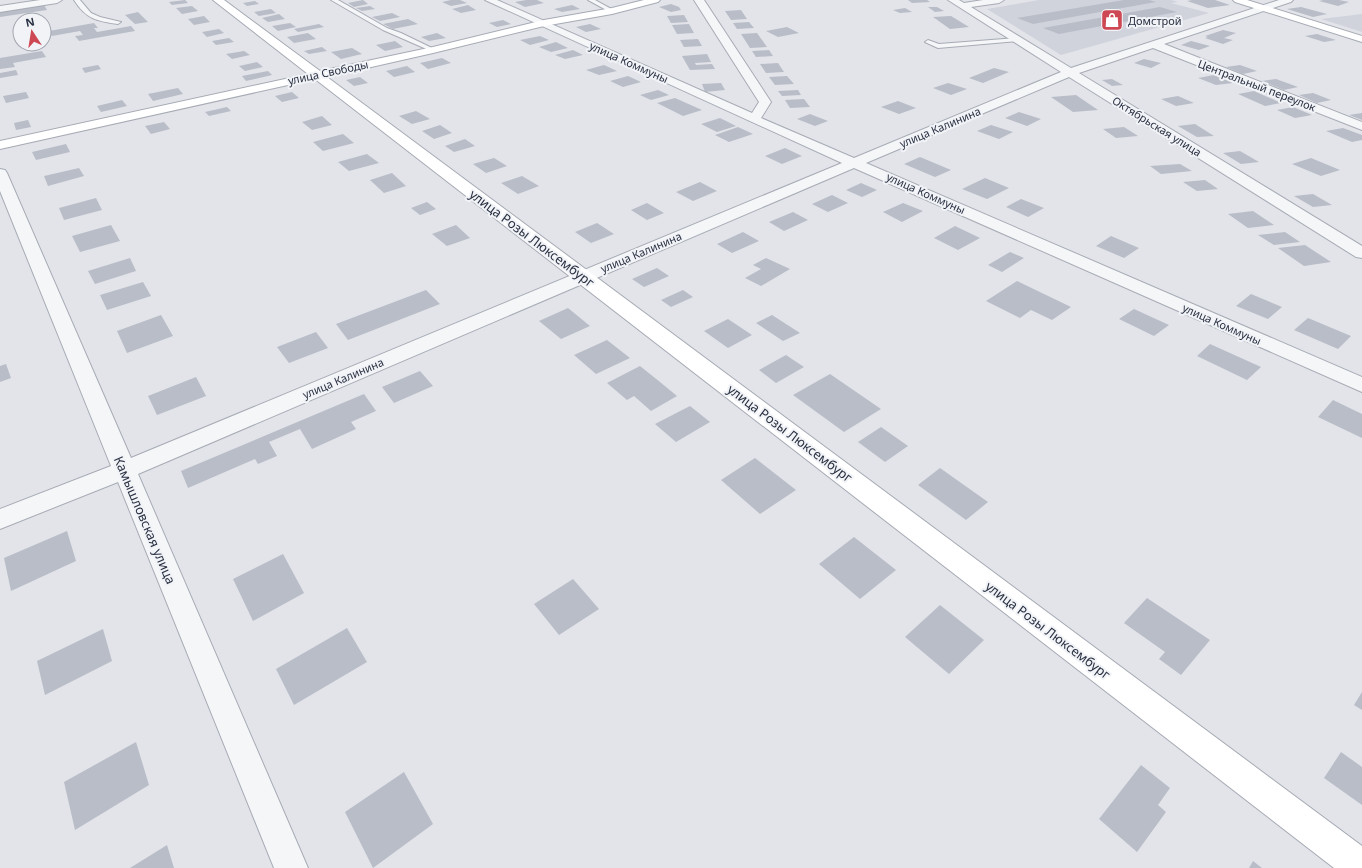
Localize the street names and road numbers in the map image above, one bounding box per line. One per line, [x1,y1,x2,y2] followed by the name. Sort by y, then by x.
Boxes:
[587,38,671,86] street label: улица Коммуны
[286,56,370,88] street label: улица Свободы
[1196,56,1318,114] street label: Центральный переулок
[1110,92,1204,160] street label: Октябрьская улица
[897,103,983,151] street label: улица Калинина
[884,169,968,217] street label: улица Коммуны
[466,185,599,291] street label: улица Розы Люксембург
[598,228,684,276] street label: улица Калинина
[1180,300,1264,348] street label: улица Коммуны
[300,354,386,402] street label: улица Калинина
[724,380,857,486] street label: улица Розы Люксембург
[110,453,180,587] street label: Камышловская улица
[982,577,1115,683] street label: улица Розы Люксембург

